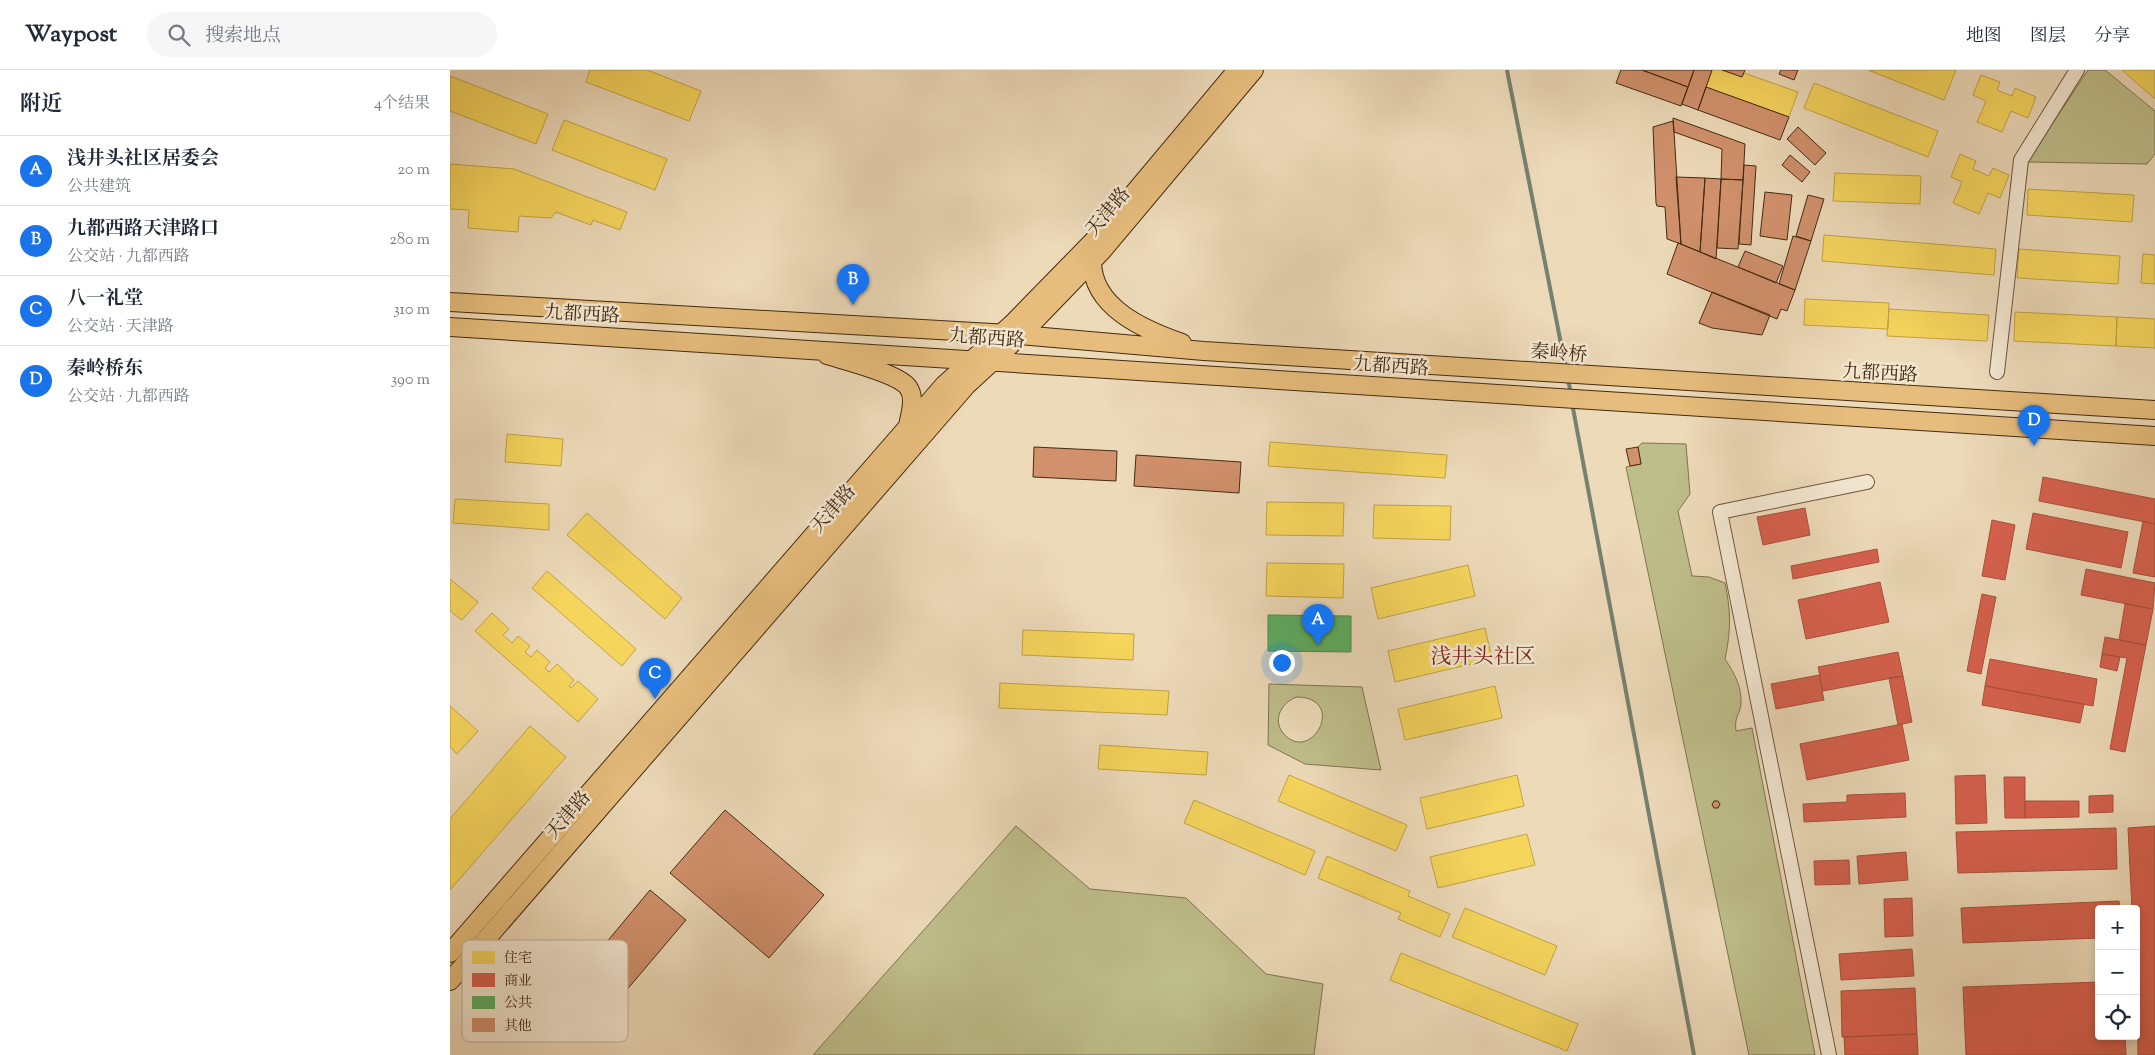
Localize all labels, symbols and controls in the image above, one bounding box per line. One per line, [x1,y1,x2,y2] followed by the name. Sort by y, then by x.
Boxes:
[147,12,497,57] search box
[25,18,117,52] text: Waypost
[165,21,193,49] icon: search
[205,23,281,50] text: 搜索地点
[1966,24,2002,50] text: 地图
[2030,24,2066,50] text: 图层
[2094,24,2130,50] text: 分享
[20,90,62,120] text: 附近
[374,93,430,116] text: 4个结果
[67,146,219,173] text: 浅井头社区居委会
[30,159,43,182] text: A
[397,159,430,182] text: 20 m
[67,176,131,199] text: 公共建筑
[1080,182,1138,243] street label: 天津路
[67,216,219,243] text: 九都西路天津路口
[31,229,41,252] text: B
[389,229,430,252] text: 280 m
[67,246,190,269] text: 公交站 · 九都西路
[837,264,869,305] pin: B
[67,286,143,313] text: 八一礼堂
[30,299,42,322] text: C
[393,299,430,322] text: 310 m
[543,300,621,331] street label: 九都西路
[67,316,174,339] text: 公交站 · 天津路
[948,323,1026,356] street label: 九都西路
[1529,339,1588,370] street label: 秦岭桥
[1352,351,1430,384] street label: 九都西路
[67,356,143,383] text: 秦岭桥东
[1841,359,1919,390] street label: 九都西路
[30,369,42,392] text: D
[391,369,430,392] text: 390 m
[67,386,190,409] text: 公交站 · 九都西路
[2018,405,2050,446] pin: D
[805,479,863,540] street label: 天津路
[1302,604,1334,645] pin: A
[1431,643,1536,673] district label: 浅井头社区
[1269,650,1295,676] your location
[639,658,671,699] pin: C
[540,785,598,846] street label: 天津路
[2095,905,2140,1040] map controls
[2095,905,2140,950] button: +
[462,940,628,1042] legend
[504,949,532,969] text: 住宅
[2095,950,2140,995] button: −
[504,972,532,992] text: 商业
[504,994,532,1014] text: 公共
[2095,995,2140,1040] button: locate
[504,1017,532,1037] text: 其他

